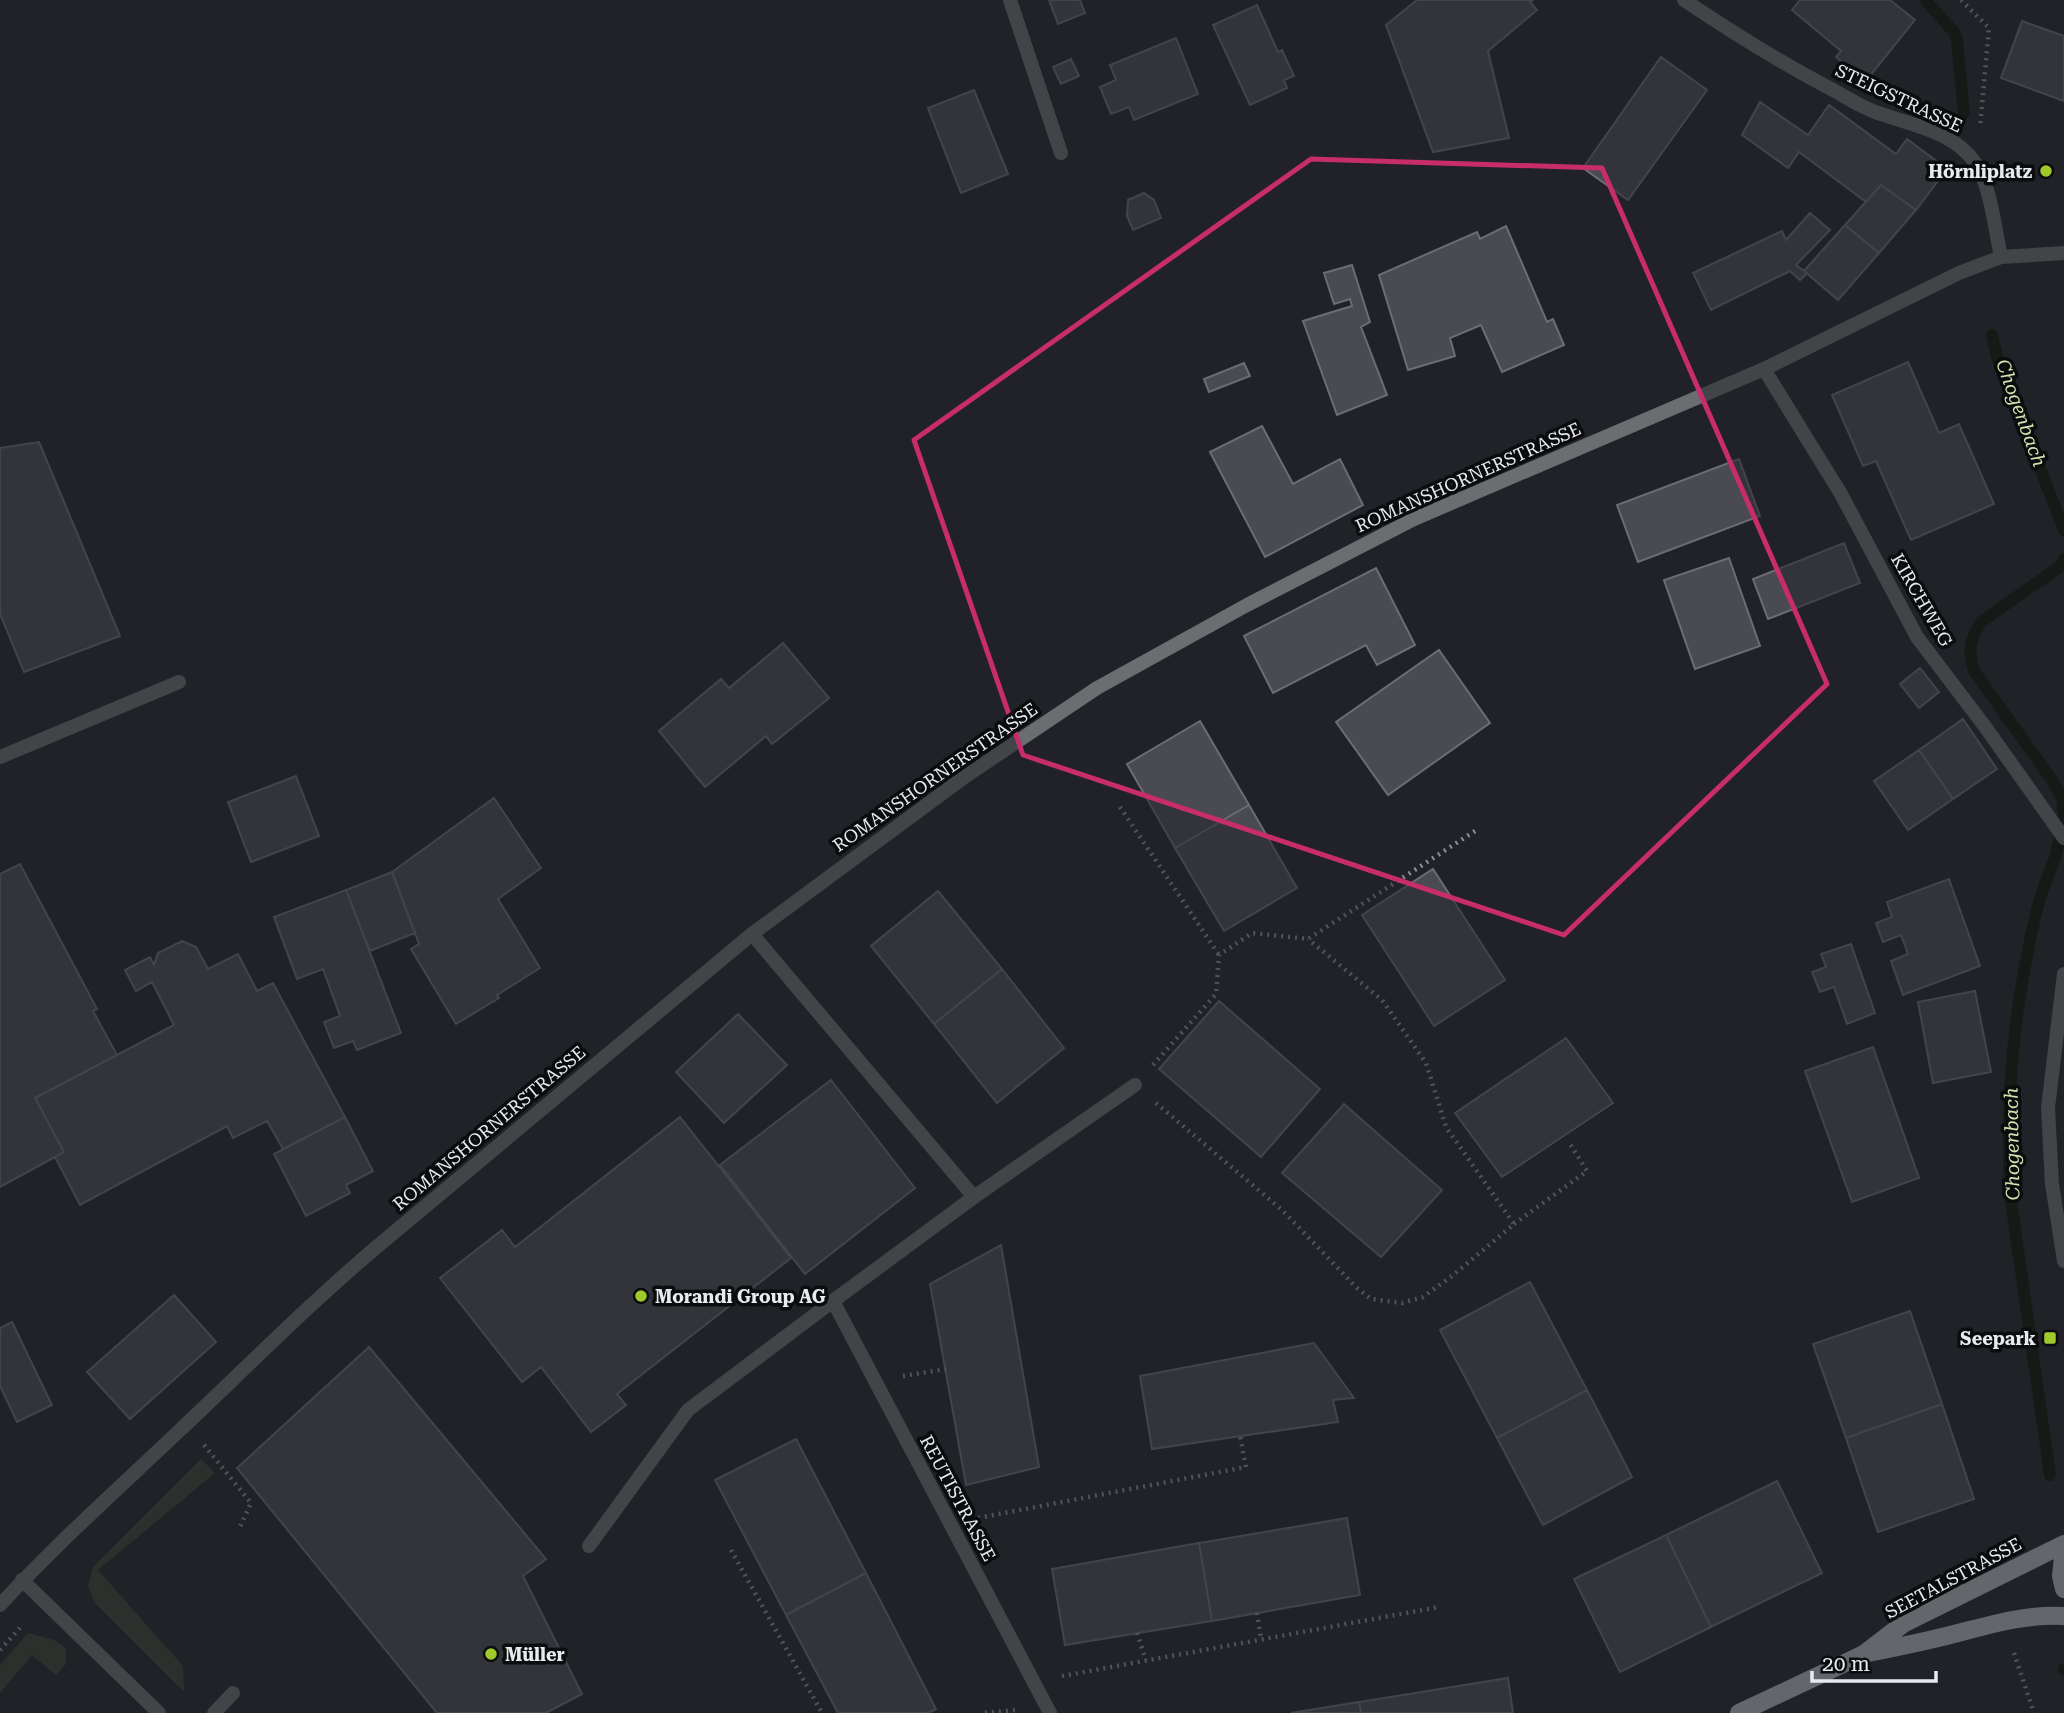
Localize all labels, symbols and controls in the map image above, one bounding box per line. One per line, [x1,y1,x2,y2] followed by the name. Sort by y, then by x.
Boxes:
[1832,59,1966,137] street label: STEIGSTRASSE
[1928,161,2032,182] place label: Hörnliplatz
[2038,163,2054,179] marker: Hörnliplatz
[1991,356,2051,470] water label: Chogenbach
[1352,418,1584,536] street label: ROMANSHORNERSTRASSE
[1887,550,1957,650] street label: KIRCHWEG
[829,698,1041,856] street label: ROMANSHORNERSTRASSE
[389,1041,589,1215] street label: ROMANSHORNERSTRASSE
[2000,1087,2024,1201] water label: Chogenbach
[655,1286,826,1307] place label: Morandi Group AG
[633,1288,649,1304] marker: Morandi Group AG
[1960,1328,2037,1349] place label: Seepark
[2042,1330,2058,1346] marker: Seepark
[916,1431,1000,1565] street label: REUTISTRASSE
[1881,1533,2025,1623] street label: SEETALSTRASSE
[1812,1640,1936,1684] scale bar
[505,1644,565,1665] place label: Müller
[483,1646,499,1662] marker: Müller
[1822,1652,1870,1676] text: 20 m

